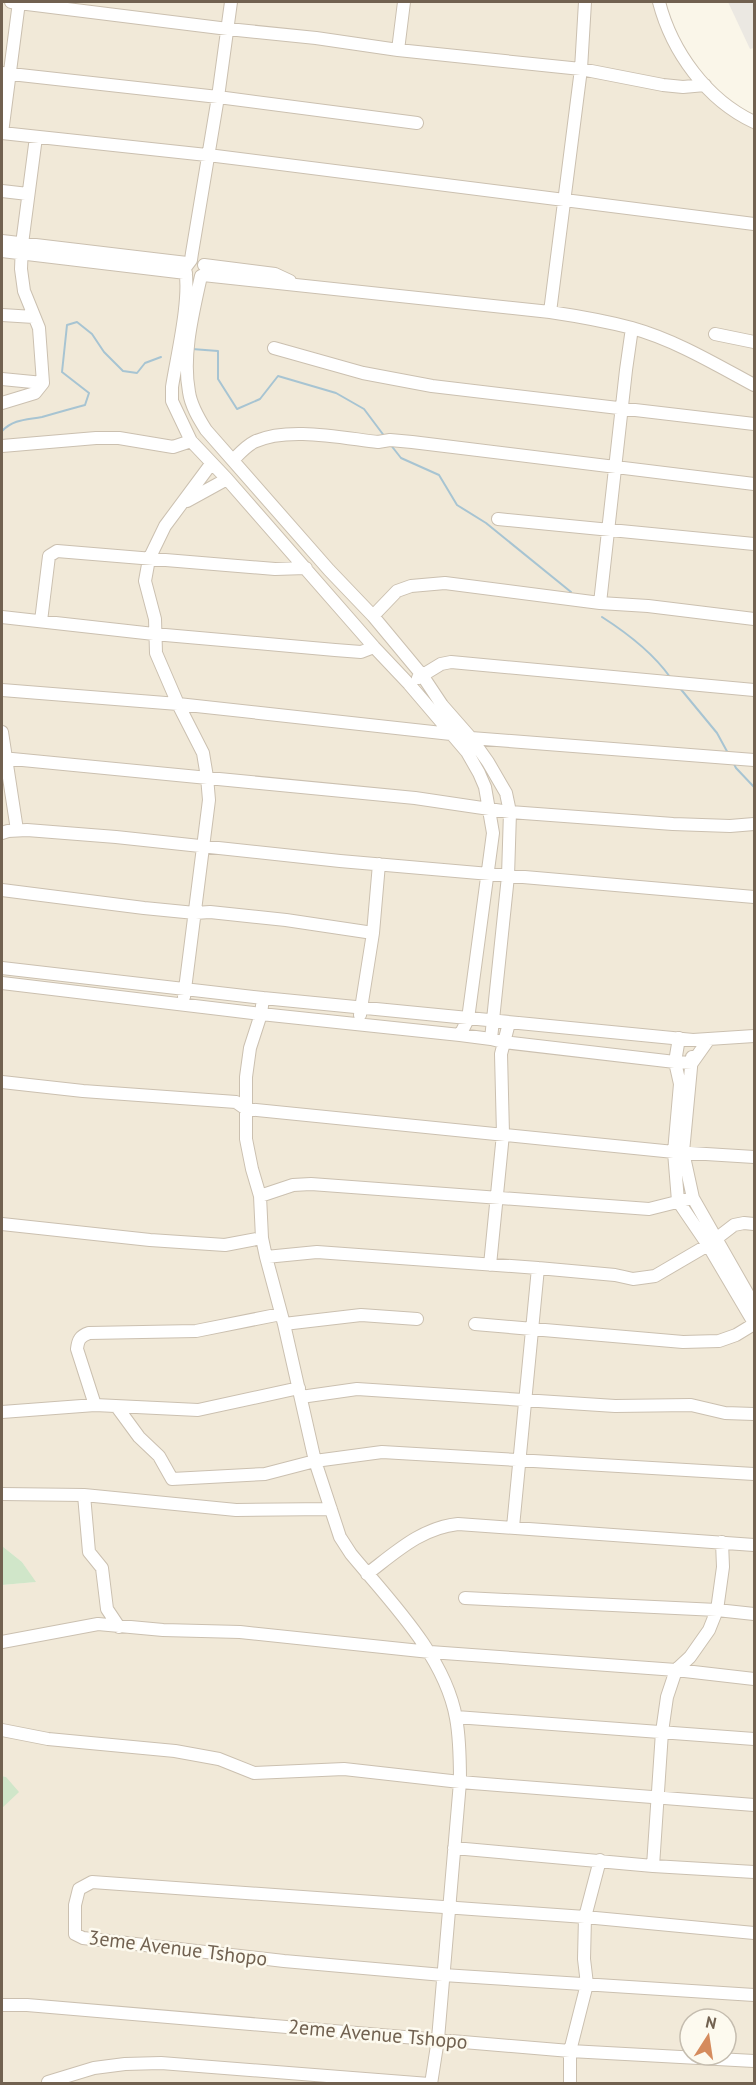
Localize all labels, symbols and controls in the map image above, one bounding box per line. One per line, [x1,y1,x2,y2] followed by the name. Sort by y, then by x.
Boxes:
[87,1924,269,1972] street label: 3eme Avenue Tshopo
[678,2007,738,2067] north arrow
[704,2011,718,2033] text: N
[287,2013,469,2055] street label: 2eme Avenue Tshopo

